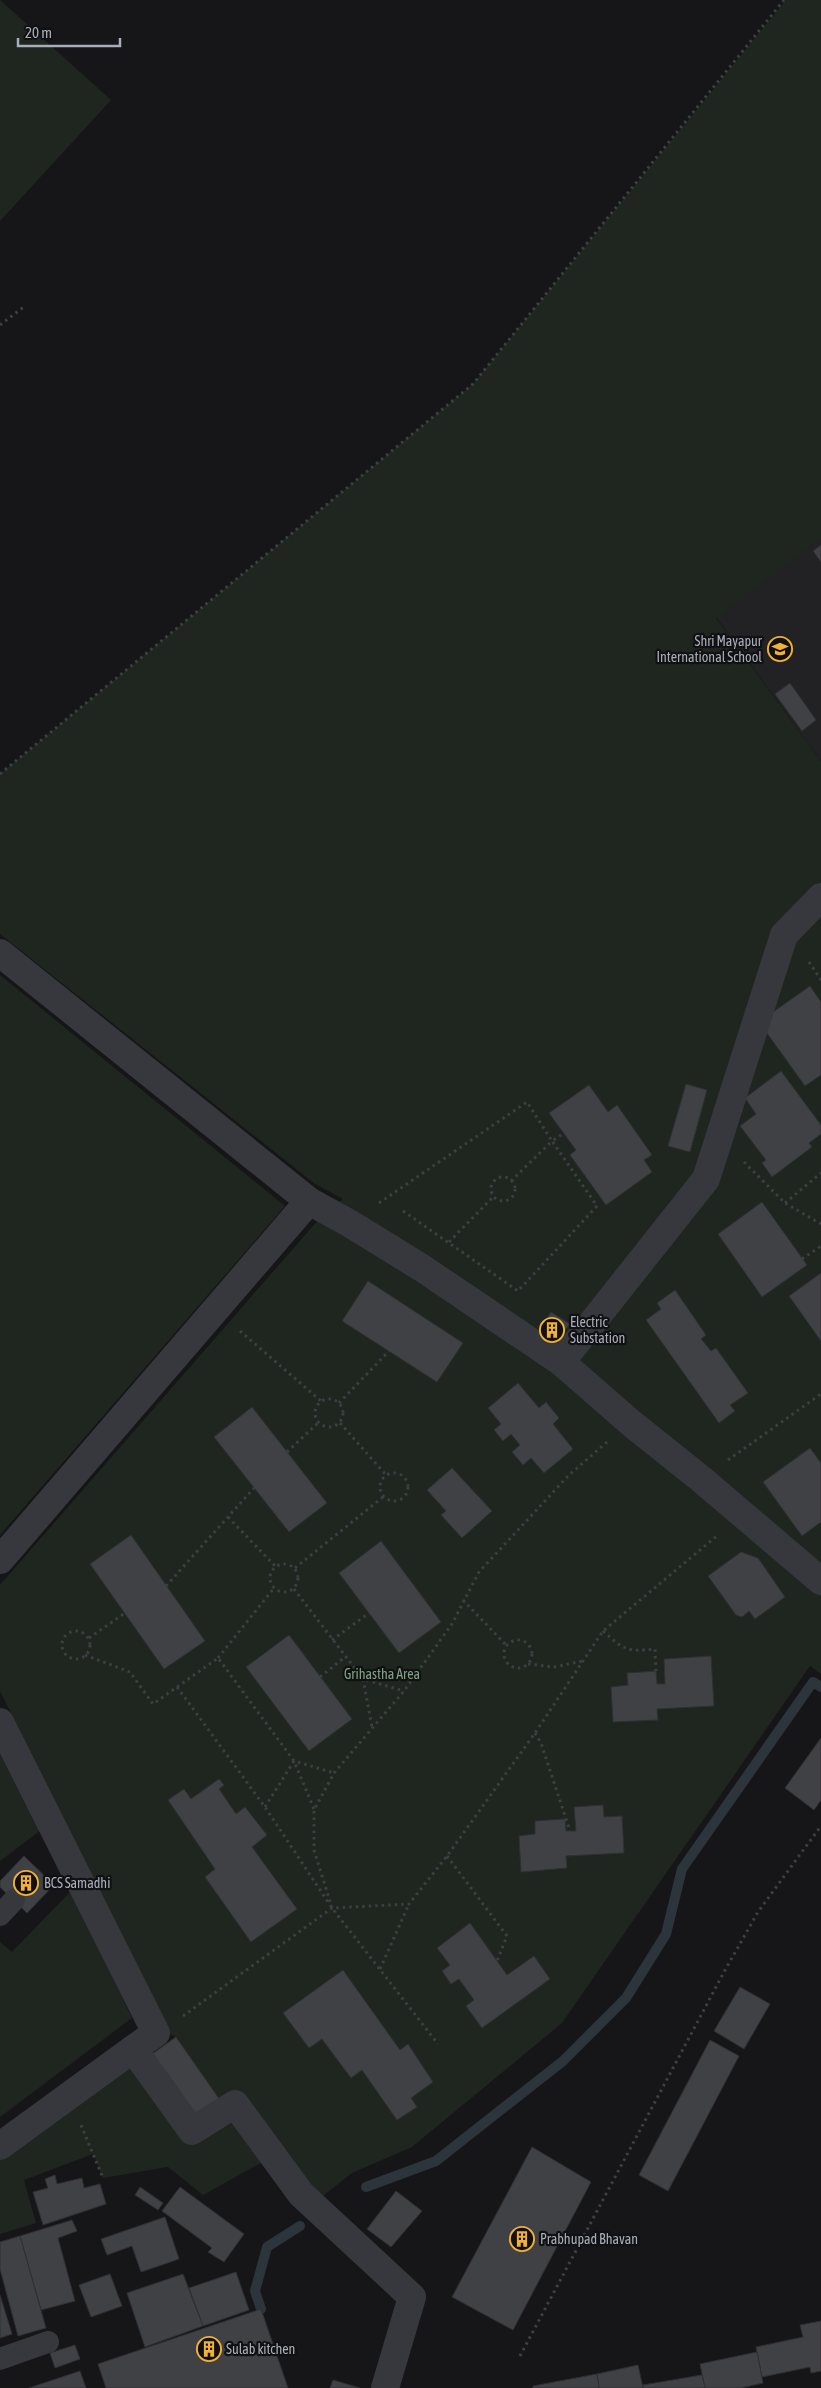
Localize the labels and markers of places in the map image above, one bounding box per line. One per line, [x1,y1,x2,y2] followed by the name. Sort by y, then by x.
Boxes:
[656,633,763,665] place label: Shri Mayapur International School
[767,636,793,662] school or university icon: Shri Mayapur International School
[570,1314,625,1346] place label: Electric Substation
[539,1317,565,1343] building icon: Electric Substation
[13,1870,39,1896] building icon: BCS Samadhi
[44,1875,110,1891] place label: BCS Samadhi
[509,2226,535,2252] building icon: Prabhupad Bhavan
[540,2231,638,2247] place label: Prabhupad Bhavan
[196,2336,222,2362] building icon: Sulab kitchen
[226,2341,295,2357] place label: Sulab kitchen

